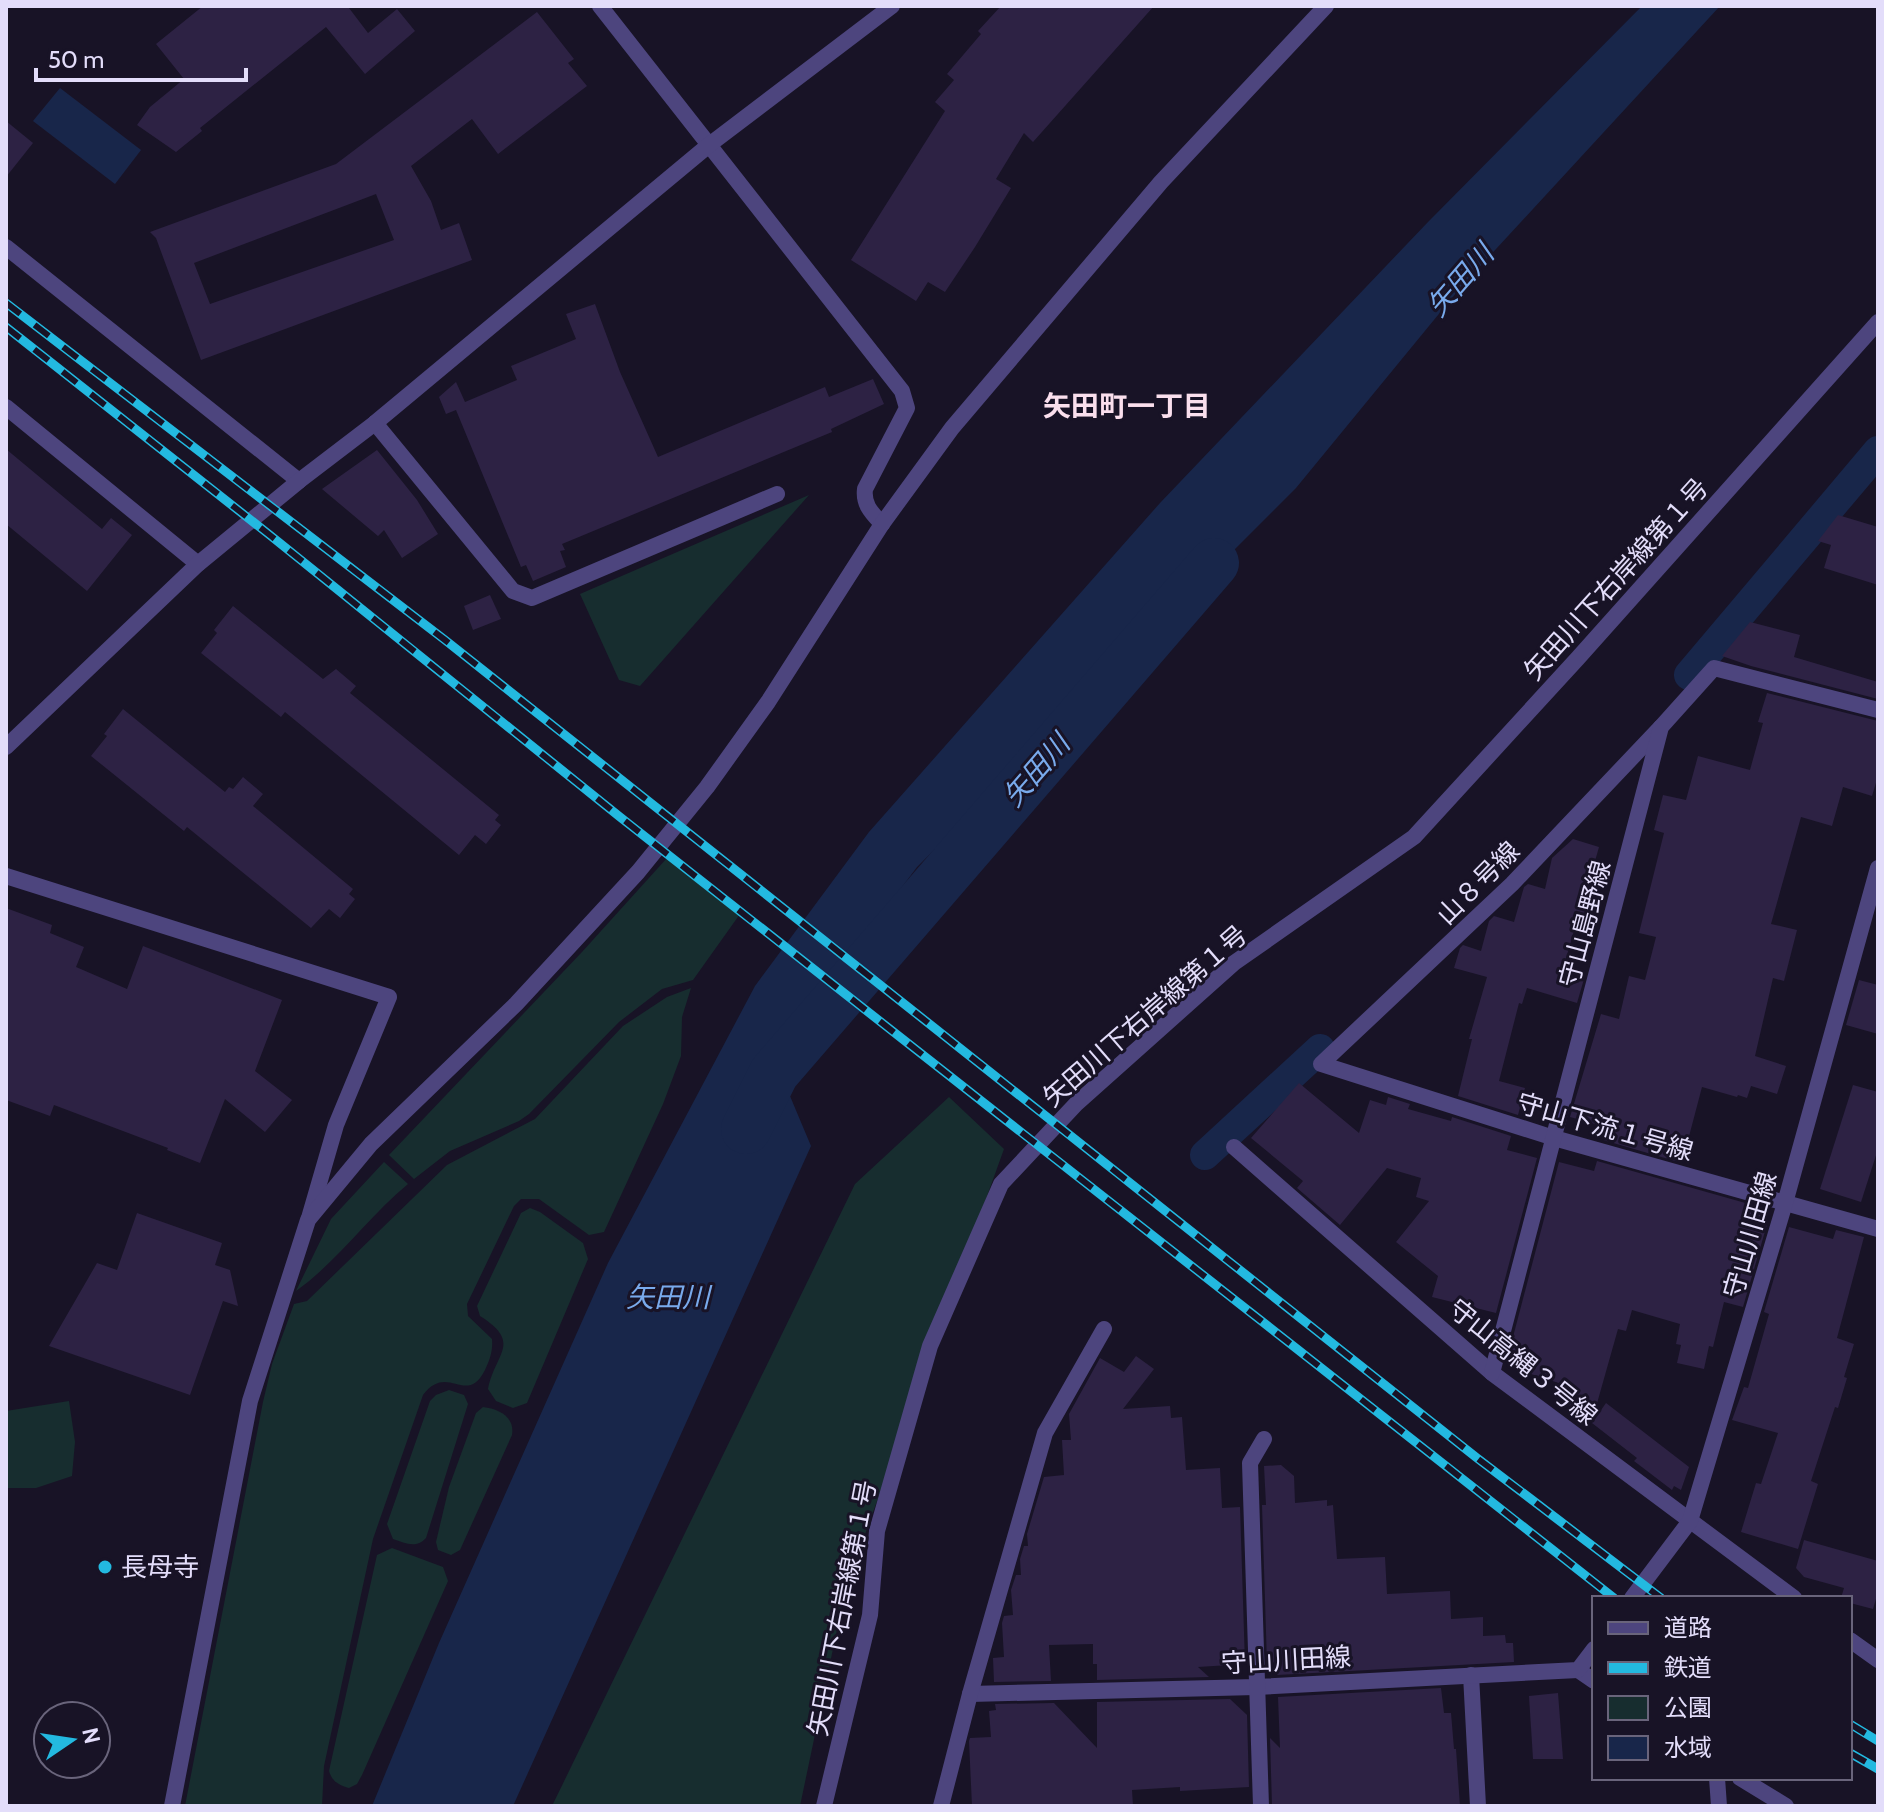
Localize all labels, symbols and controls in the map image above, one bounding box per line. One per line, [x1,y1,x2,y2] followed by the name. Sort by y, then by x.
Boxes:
[36,32,246,82] scale bar
[48,45,104,74] text: 50 m
[1420,235,1502,323] water label: 矢田川
[1043,389,1211,423] district label: 矢田町一丁目
[1517,472,1715,686] street label: 矢田川下右岸線第１号
[996,725,1078,813] water label: 矢田川
[1430,835,1526,931] street label: 山８号線
[1553,857,1617,991] street label: 守山島野線
[1036,919,1254,1113] street label: 矢田川下右岸線第１号
[1513,1087,1697,1167] street label: 守山下流１号線
[1717,1168,1783,1302] street label: 守山川田線
[626,1280,713,1314] water label: 矢田川
[1442,1292,1604,1432] street label: 守山高縄３号線
[801,1477,883,1739] street label: 矢田川下右岸線第１号
[121,1551,199,1583] place label: 長母寺
[96,1558,114,1576] marker: 長母寺
[1592,1596,1852,1780] legend
[1664,1613,1712,1642] text: 道路
[1220,1641,1352,1679] street label: 守山川田線
[1664,1653,1712,1682] text: 鉄道
[1664,1693,1712,1722] text: 公園
[32,1700,112,1780] north arrow
[76,1725,106,1746] text: N
[1664,1733,1712,1762] text: 水域

